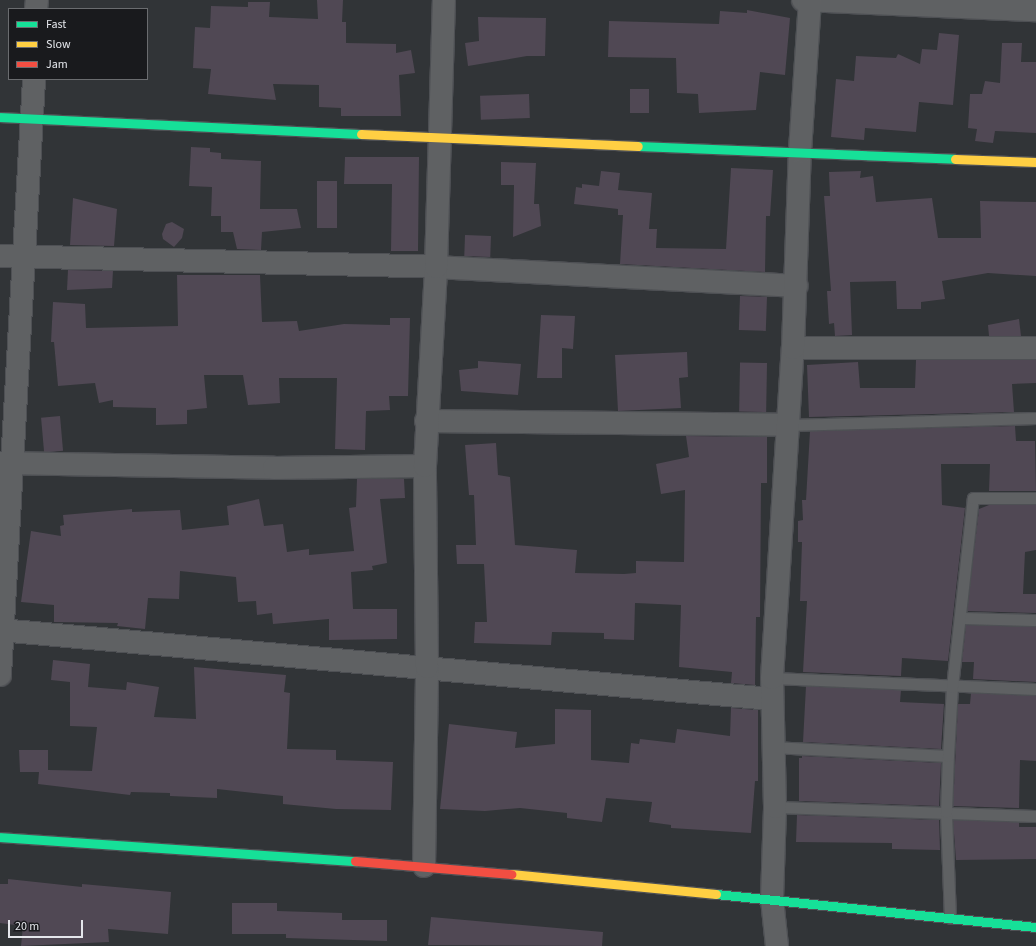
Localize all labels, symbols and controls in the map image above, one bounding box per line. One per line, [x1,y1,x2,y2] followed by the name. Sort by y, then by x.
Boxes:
[8,8,148,80] legend
[46,16,66,33] text: Fast
[46,36,71,53] text: Slow
[46,56,68,73] text: Jam
[10,912,85,938] scale bar
[15,918,39,935] text: 20 m

